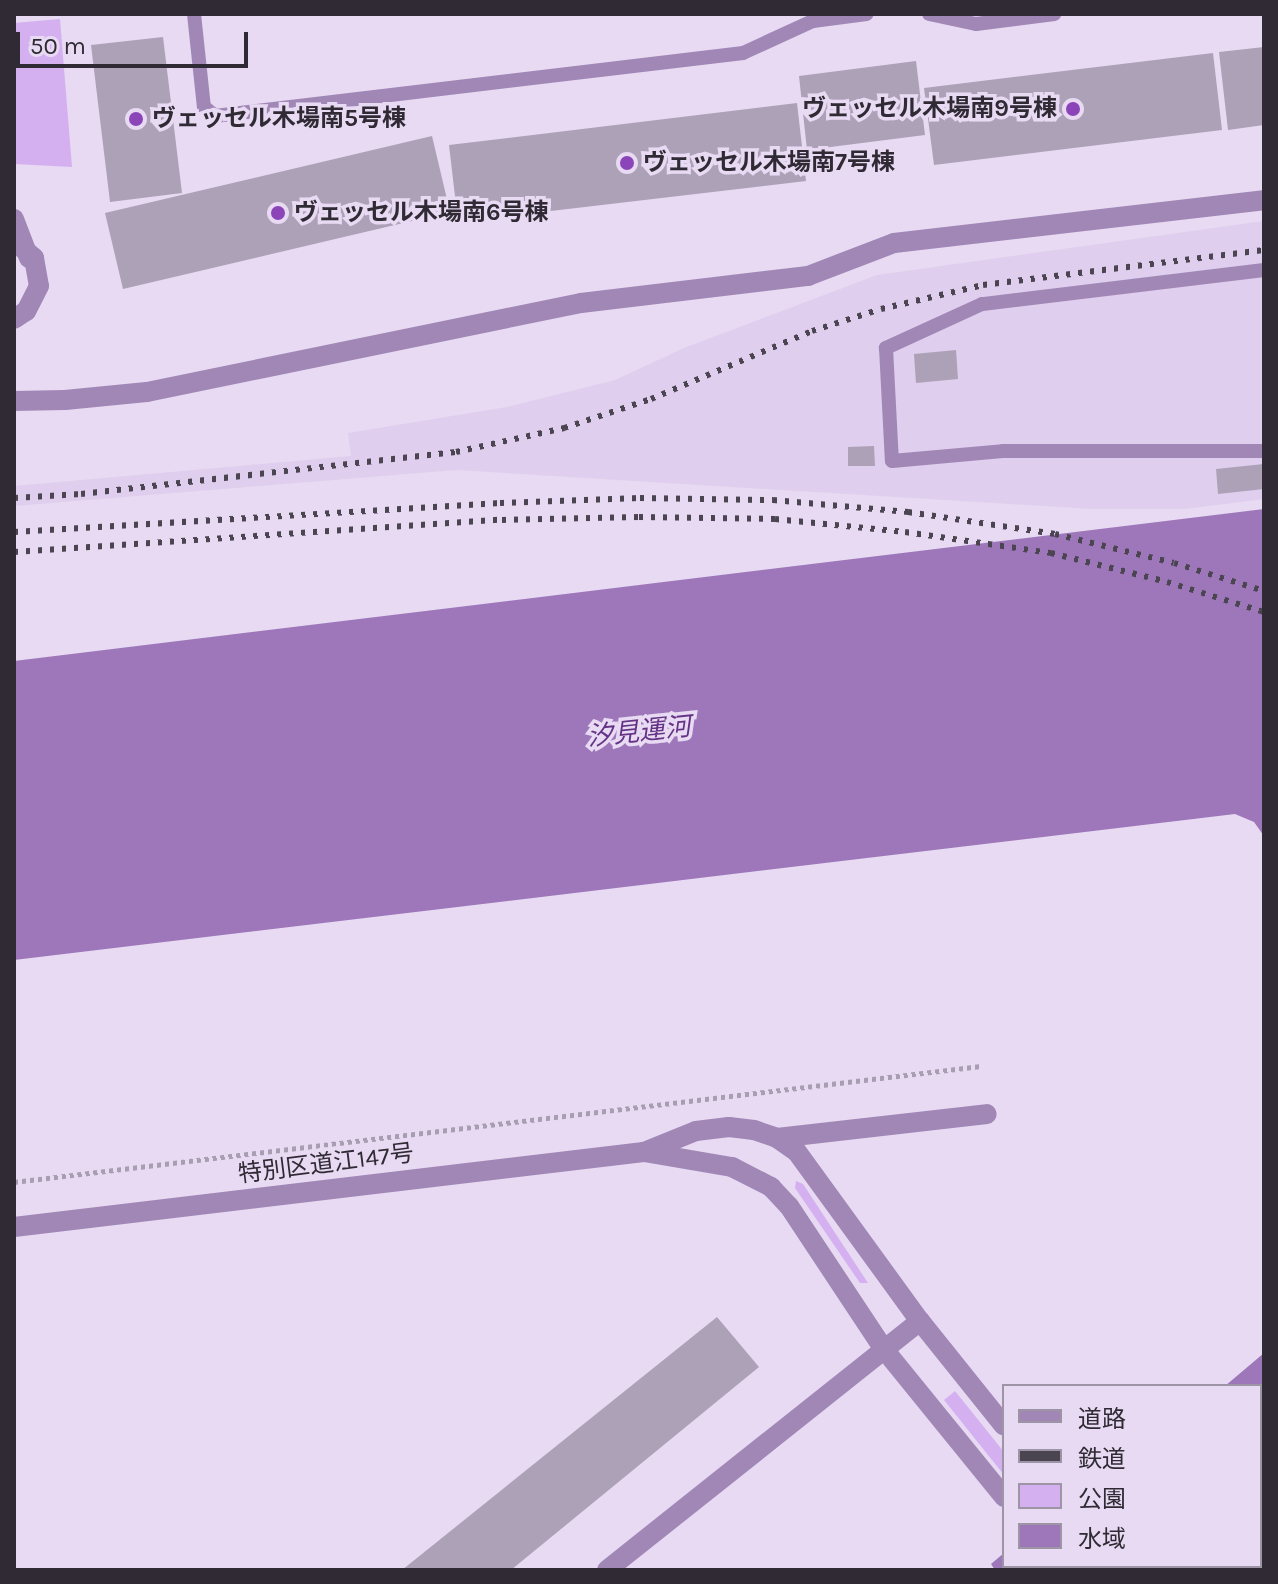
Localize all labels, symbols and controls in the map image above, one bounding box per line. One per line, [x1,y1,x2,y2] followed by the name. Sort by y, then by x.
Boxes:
[20,16,252,66] scale bar
[30,32,86,60] text: 50 m
[802,95,1057,123] place label: ヴェッセル木場南9号棟
[1064,100,1082,118] marker: ヴェッセル木場南9号棟
[152,105,406,133] place label: ヴェッセル木場南5号棟
[127,110,145,128] marker: ヴェッセル木場南5号棟
[643,149,895,177] place label: ヴェッセル木場南7号棟
[618,154,636,172] marker: ヴェッセル木場南7号棟
[294,199,549,227] place label: ヴェッセル木場南6号棟
[269,204,287,222] marker: ヴェッセル木場南6号棟
[586,711,692,753] water label: 汐見運河
[237,1139,415,1189] street label: 特別区道江147号
[1002,1384,1262,1568] legend
[1078,1405,1126,1433] text: 道路
[1078,1445,1126,1473] text: 鉄道
[1078,1485,1126,1513] text: 公園
[1078,1525,1126,1553] text: 水域

